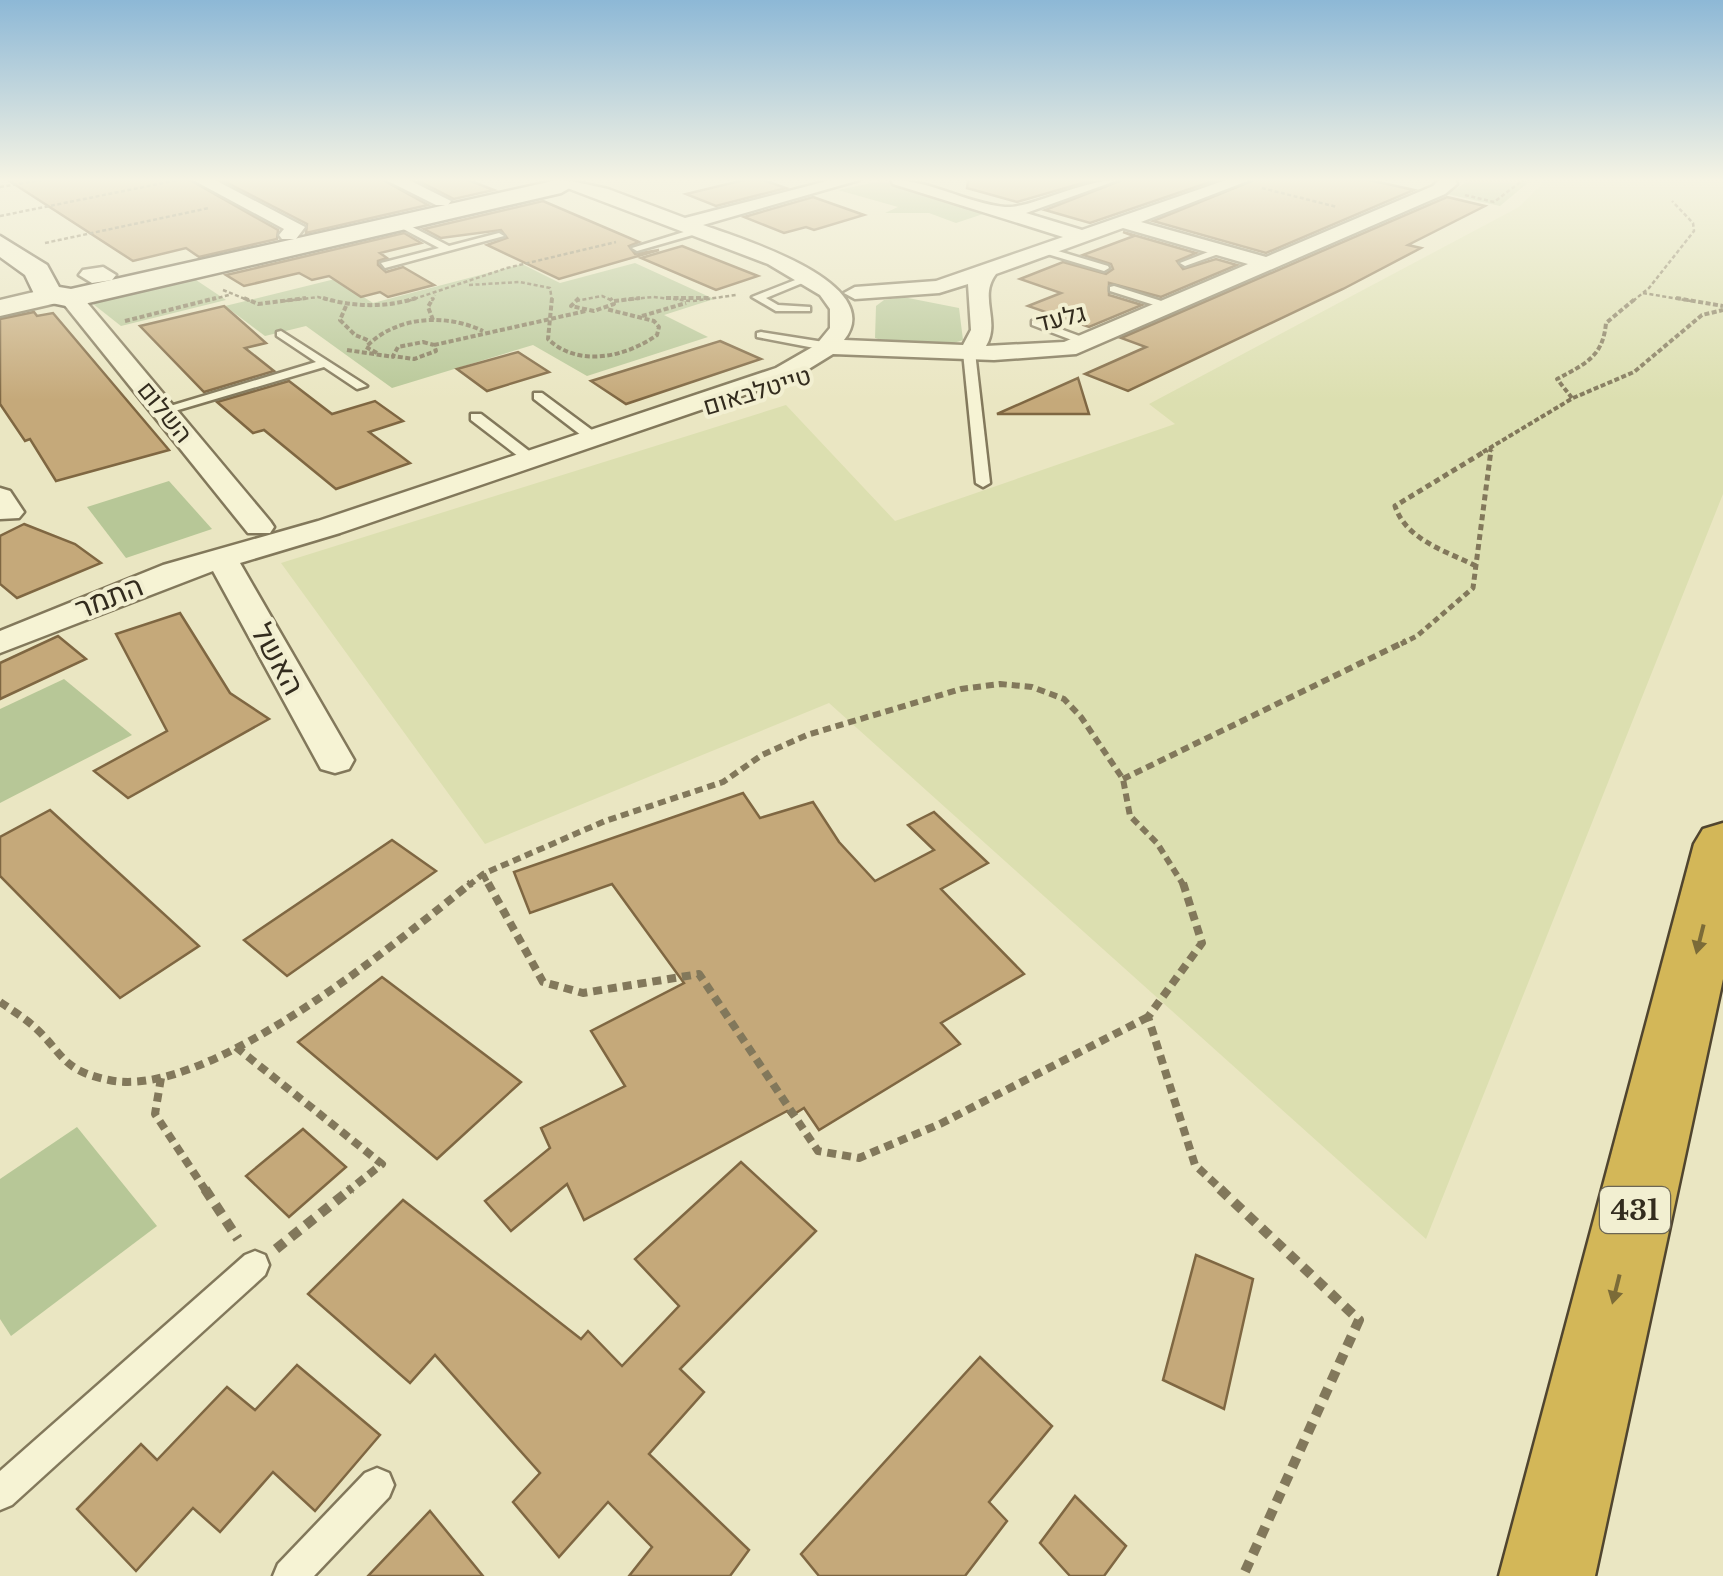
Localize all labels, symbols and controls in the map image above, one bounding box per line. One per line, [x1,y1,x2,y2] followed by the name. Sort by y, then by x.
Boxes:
[1033,297,1089,339] street label: גלעד
[699,360,815,422] street label: טייטלבאום
[131,375,199,449] street label: השלום
[70,567,148,627] street label: התמר
[243,617,313,701] street label: האשל
[1692,924,1707,955] one-way arrow
[1600,1187,1670,1233] road number: 431
[1608,1274,1623,1305] one-way arrow

